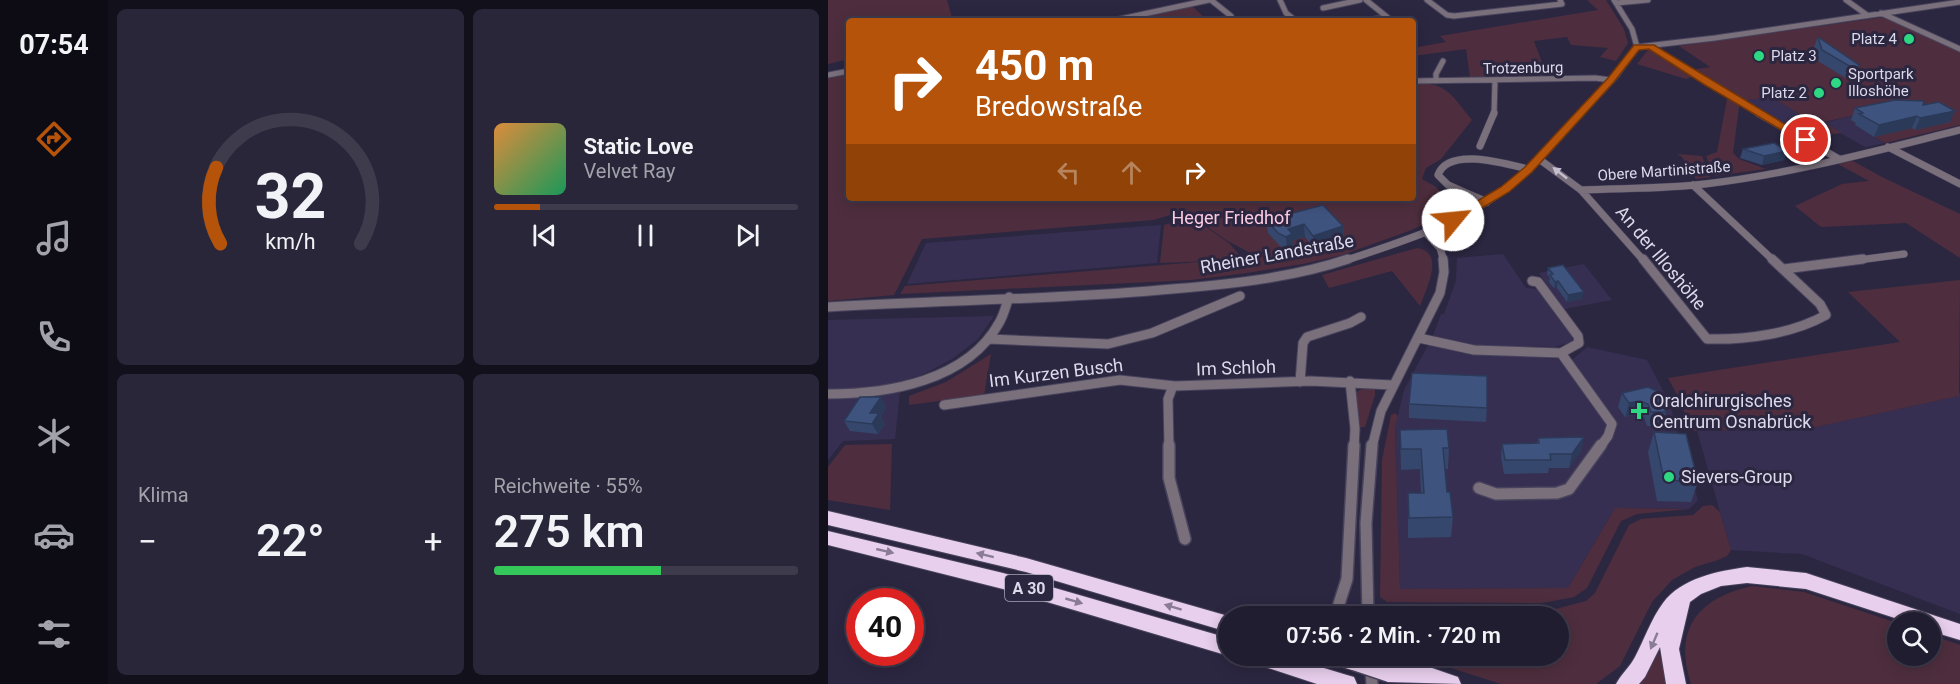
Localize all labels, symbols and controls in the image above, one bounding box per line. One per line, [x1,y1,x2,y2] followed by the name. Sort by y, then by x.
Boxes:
[19,29,89,61] text: 07:54
[1851,30,1898,48] place label: Platz 4
[1902,32,1916,46] marker: Platz 4
[975,41,1094,90] text: 450 m
[876,42,954,120] icon: right
[1771,47,1817,65] place label: Platz 3
[1752,49,1766,63] marker: Platz 3
[1483,58,1563,78] street label: Trotzenburg
[1848,65,1914,100] place label: Sportpark Illoshöhe
[1829,76,1843,90] marker: Sportpark Illoshöhe
[1761,84,1807,102] place label: Platz 2
[1812,86,1826,100] marker: Platz 2
[975,91,1142,123] text: Bredowstraße
[1780,114,1831,165] pin
[33,118,75,160] icon: directions
[1789,123,1822,156] icon: arrive
[584,134,694,159] text: Static Love
[1052,156,1085,189] icon: left
[1115,156,1148,189] icon: ahead
[1178,156,1211,189] icon: right
[1597,157,1731,185] street label: Obere Martinistraße
[584,159,675,183] text: Velvet Ray
[254,160,326,233] text: 32
[1553,168,1568,180] one-way arrow
[1421,188,1485,252] position arrow
[1612,201,1711,314] street label: An der Illoshöhe
[1172,207,1291,228] park label: Heger Friedhof
[33,217,75,259] icon: music
[528,219,561,252] icon: previous
[629,219,662,252] icon: pause
[731,219,764,252] icon: next
[265,230,315,255] text: km/h
[1199,230,1355,277] street label: Rheiner Landstraße
[33,316,75,358] icon: phone
[988,354,1124,391] street label: Im Kurzen Busch
[1196,356,1276,379] street label: Im Schloh
[1652,390,1812,432] place label: Oralchirurgisches Centrum Osnabrück
[1630,402,1648,420] marker: Oralchirurgisches Centrum Osnabrück
[33,415,75,457] icon: climate
[1681,466,1793,487] place label: Sievers-Group
[1662,470,1676,484] marker: Sievers-Group
[494,474,643,498] text: Reichweite · 55%
[138,483,189,507] text: Klima
[494,505,645,558] text: 275 km
[33,514,75,556] icon: car
[256,514,325,567] text: 22°
[138,522,157,561] text: −
[424,522,443,561] text: +
[876,547,895,556] one-way arrow
[975,549,994,559] one-way arrow
[1005,575,1053,601] road number: A 30
[846,588,924,666] speed limit sign: 40
[1064,596,1083,606] one-way arrow
[1163,602,1181,611] one-way arrow
[1887,612,1941,666] map controls
[1887,612,1941,666] button: search
[33,613,75,655] icon: filters
[1286,623,1501,648] text: 07:56 · 2 Min. · 720 m
[1649,632,1659,650] one-way arrow

